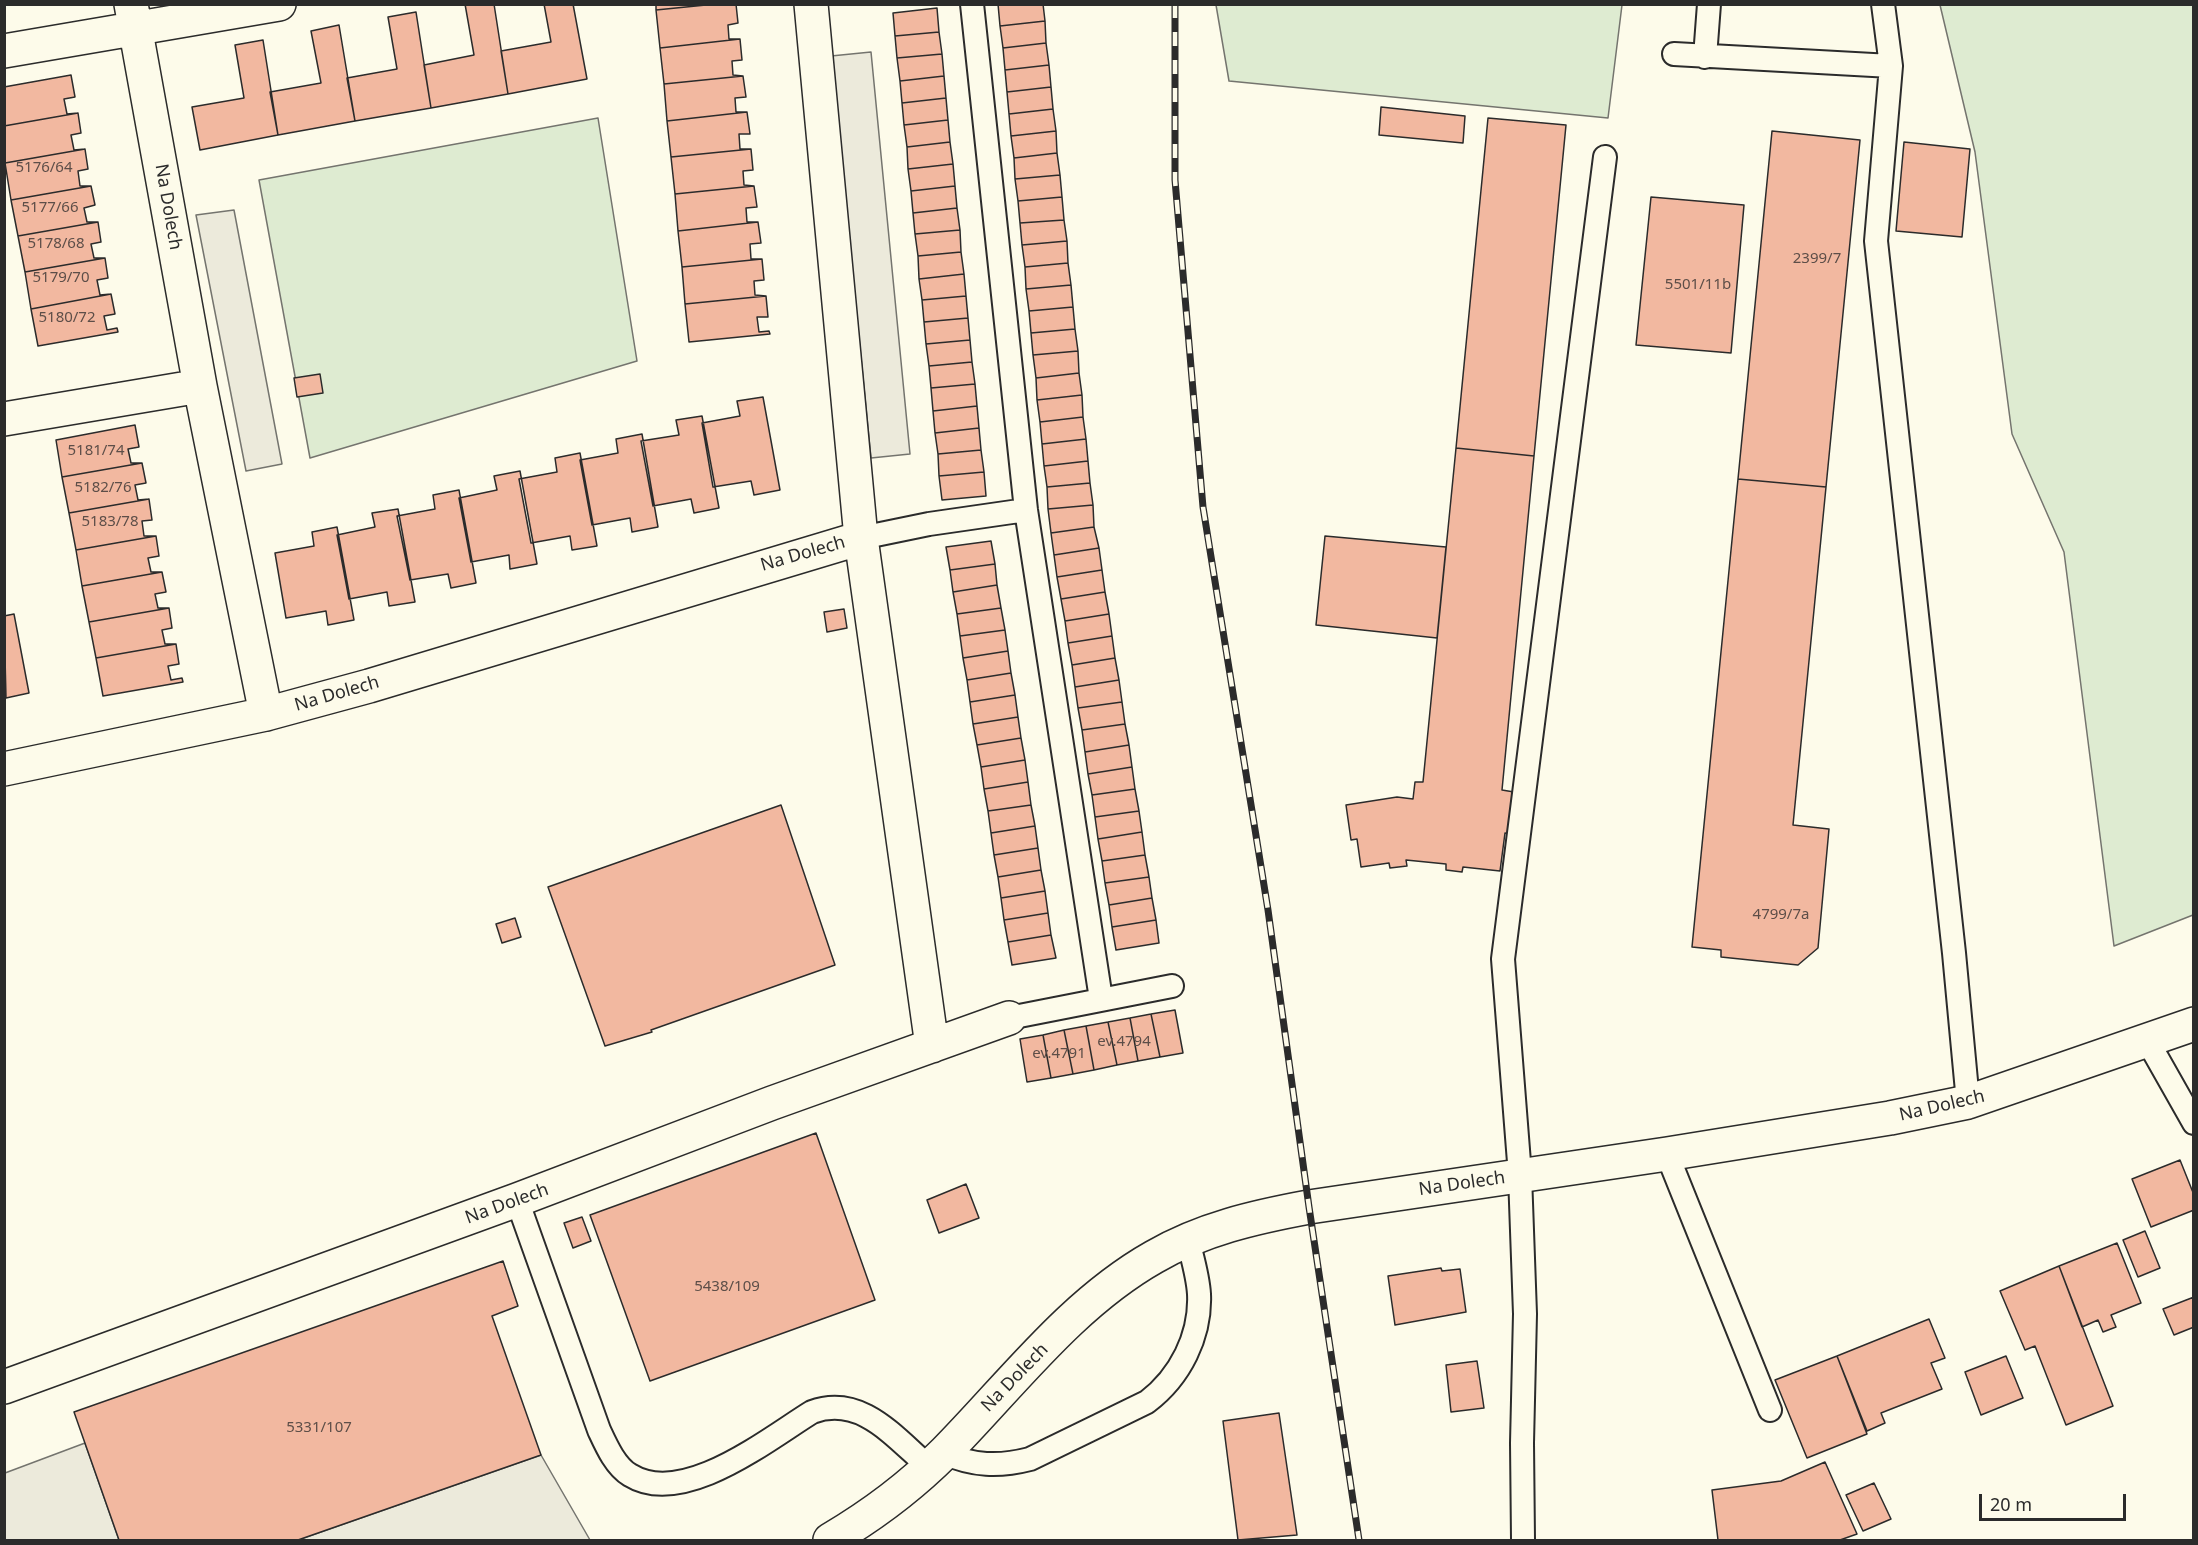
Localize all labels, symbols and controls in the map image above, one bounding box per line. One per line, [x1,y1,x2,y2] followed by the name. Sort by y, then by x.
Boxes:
[15,159,73,177] house number: 5176/64
[150,162,186,252] street label: Na Dolech
[21,199,79,217] house number: 5177/66
[27,235,85,253] house number: 5178/68
[1793,250,1841,268] house number: 2399/7
[32,269,90,287] house number: 5179/70
[1665,276,1731,294] house number: 5501/11b
[38,309,96,327] house number: 5180/72
[67,442,125,460] house number: 5181/74
[74,479,132,497] house number: 5182/76
[81,513,139,531] house number: 5183/78
[758,532,848,576] street label: Na Dolech
[292,672,382,716] street label: Na Dolech
[1753,906,1809,924] house number: 4799/7a
[1097,1033,1151,1051] house number: ev.4794
[1032,1045,1086,1063] house number: ev.4791
[1897,1086,1987,1126] street label: Na Dolech
[1417,1167,1507,1201] street label: Na Dolech
[462,1179,552,1229] street label: Na Dolech
[694,1278,760,1296] house number: 5438/109
[977,1339,1053,1417] street label: Na Dolech
[286,1419,352,1437] house number: 5331/107
[1982,1482,2129,1520] scale bar
[1990,1492,2032,1516] text: 20 m

